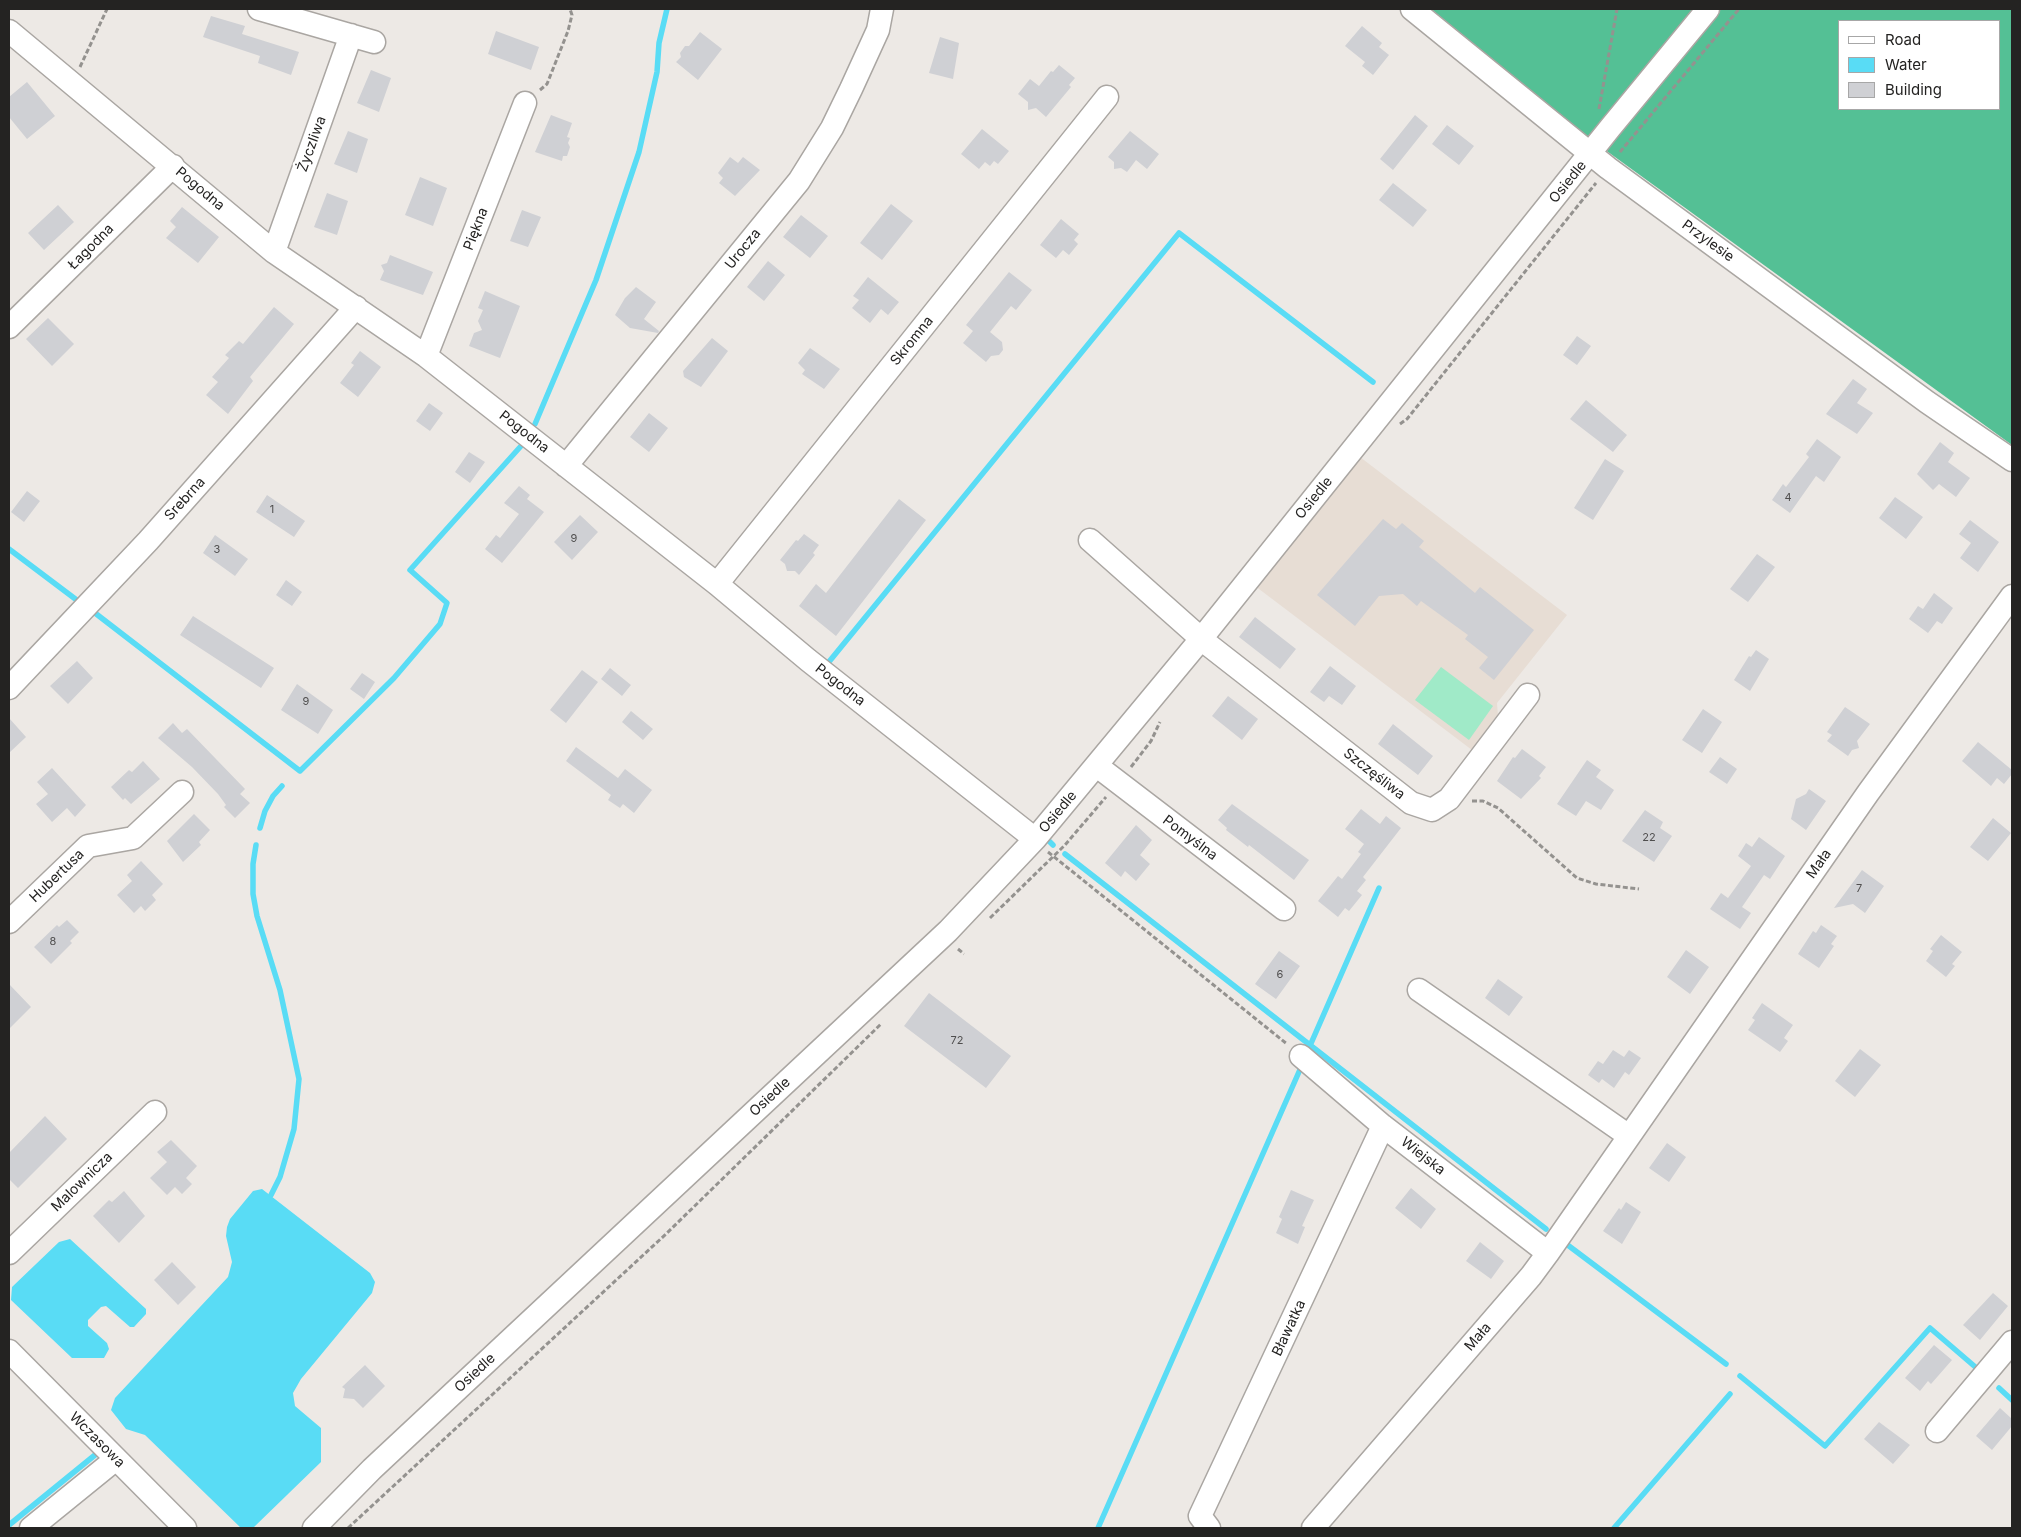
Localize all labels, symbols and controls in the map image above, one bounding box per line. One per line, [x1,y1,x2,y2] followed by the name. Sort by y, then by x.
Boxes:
[1838,20,2001,110] legend
[1885,30,1921,49] text: Road
[1885,55,1927,74] text: Water
[1885,80,1942,99] text: Building
[294,114,330,174] street label: Życzliwa
[1546,157,1590,207] street label: Osiedle
[172,164,228,214] street label: Pogodna
[460,205,492,253] street label: Piękna
[1679,216,1737,266] street label: Przylesie
[65,221,117,273] street label: Łagodna
[722,225,764,273] street label: Urocza
[887,313,937,369] street label: Skromna
[496,407,552,457] street label: Pogodna
[1292,473,1336,523] street label: Osiedle
[161,474,209,524] street label: Srebrna
[1784,491,1792,505] house number: 4
[270,503,274,517] house number: 1
[571,532,577,546] house number: 9
[214,543,220,557] house number: 3
[812,660,868,710] street label: Pogodna
[303,695,309,709] house number: 9
[1340,745,1408,803] street label: Szczęśliwa
[1036,788,1080,836] street label: Osiedle
[1159,812,1221,864] street label: Pomyślna
[1642,831,1656,845] house number: 22
[26,846,88,906] street label: Hubertusa
[1803,846,1835,882] street label: Mała
[1856,882,1862,896] house number: 7
[50,935,56,949] house number: 8
[1277,968,1283,982] house number: 6
[951,1034,963,1048] house number: 72
[746,1074,794,1120] street label: Osiedle
[1397,1133,1449,1179] street label: Wiejska
[48,1149,116,1215] street label: Malownicza
[1269,1297,1309,1359] street label: Bławatka
[1461,1320,1495,1354] street label: Mała
[451,1350,499,1396] street label: Osiedle
[66,1409,128,1471] street label: Wczasowa

